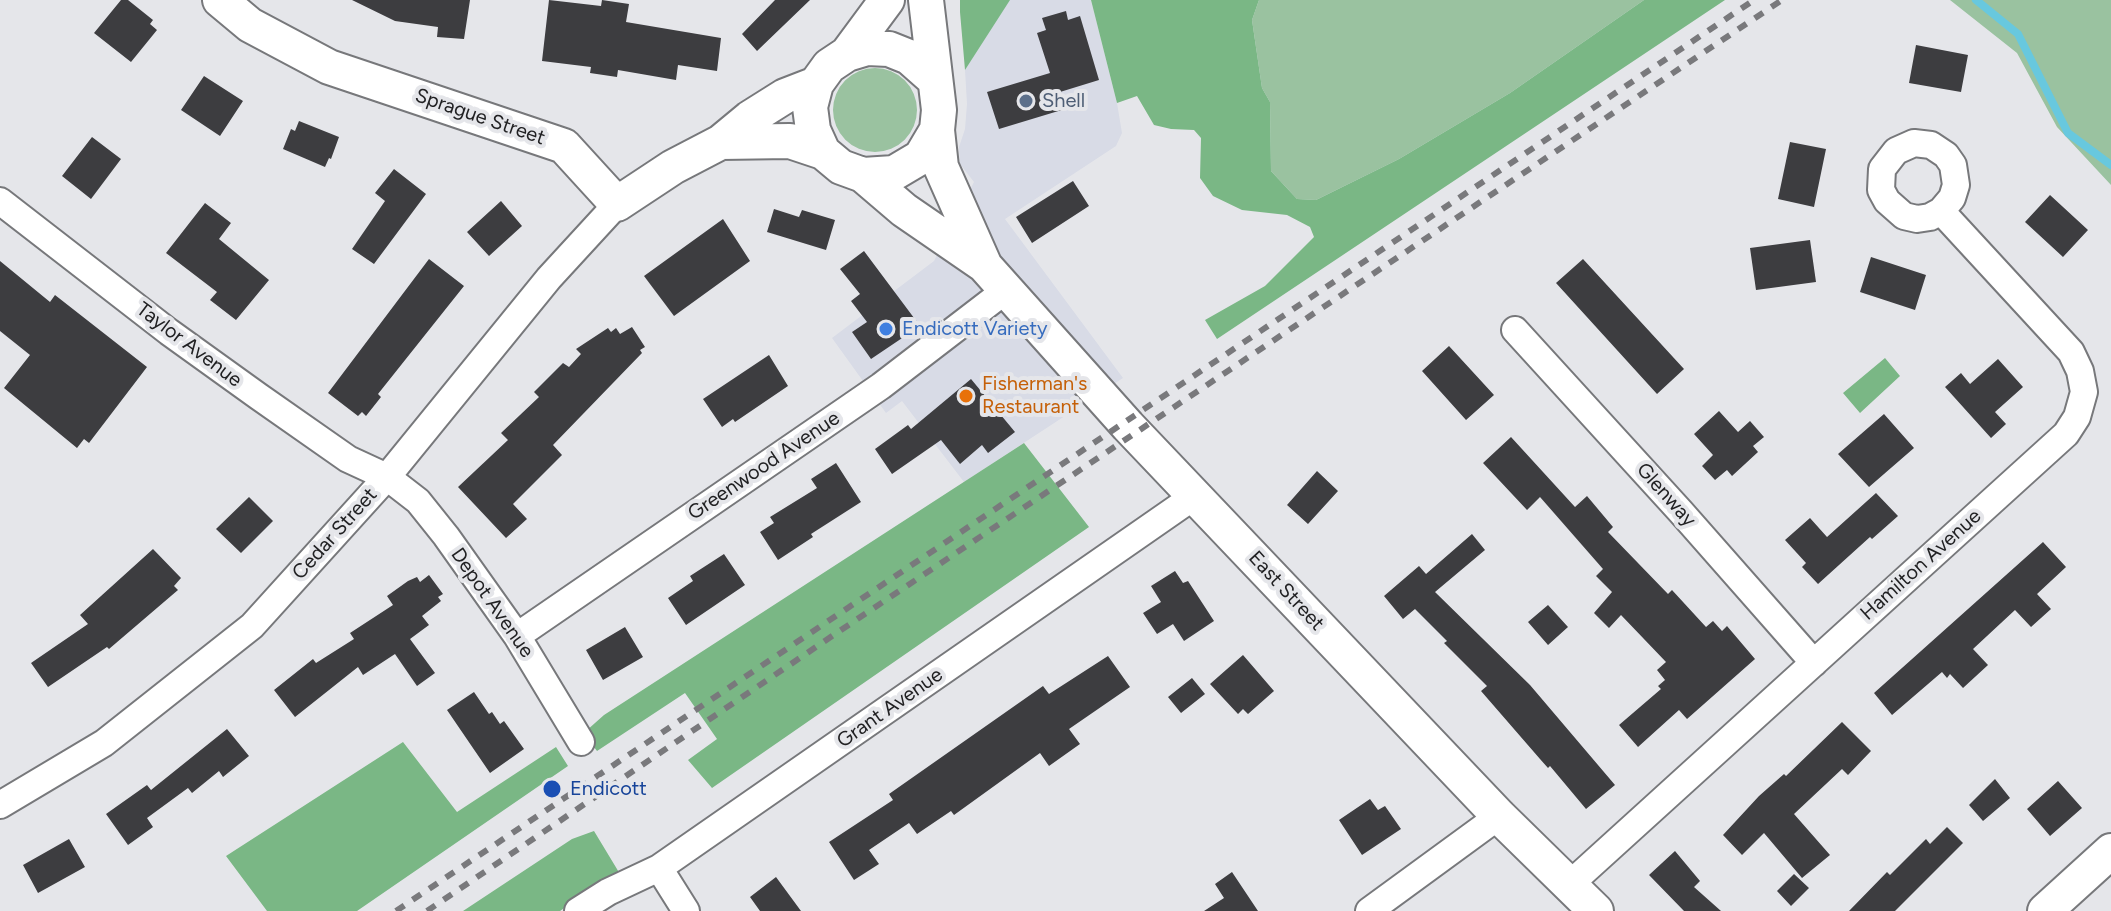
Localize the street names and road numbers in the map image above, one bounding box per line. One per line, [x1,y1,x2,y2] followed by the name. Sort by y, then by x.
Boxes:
[412,84,548,150] street label: Sprague Street
[132,298,246,392] street label: Taylor Avenue
[684,406,844,526] street label: Greenwood Avenue
[1631,458,1701,532] street label: Glenway
[288,483,382,585] street label: Cedar Street
[1856,505,1986,625] street label: Hamilton Avenue
[445,544,539,662] street label: Depot Avenue
[1243,546,1329,636] street label: East Street
[833,663,947,753] street label: Grant Avenue

